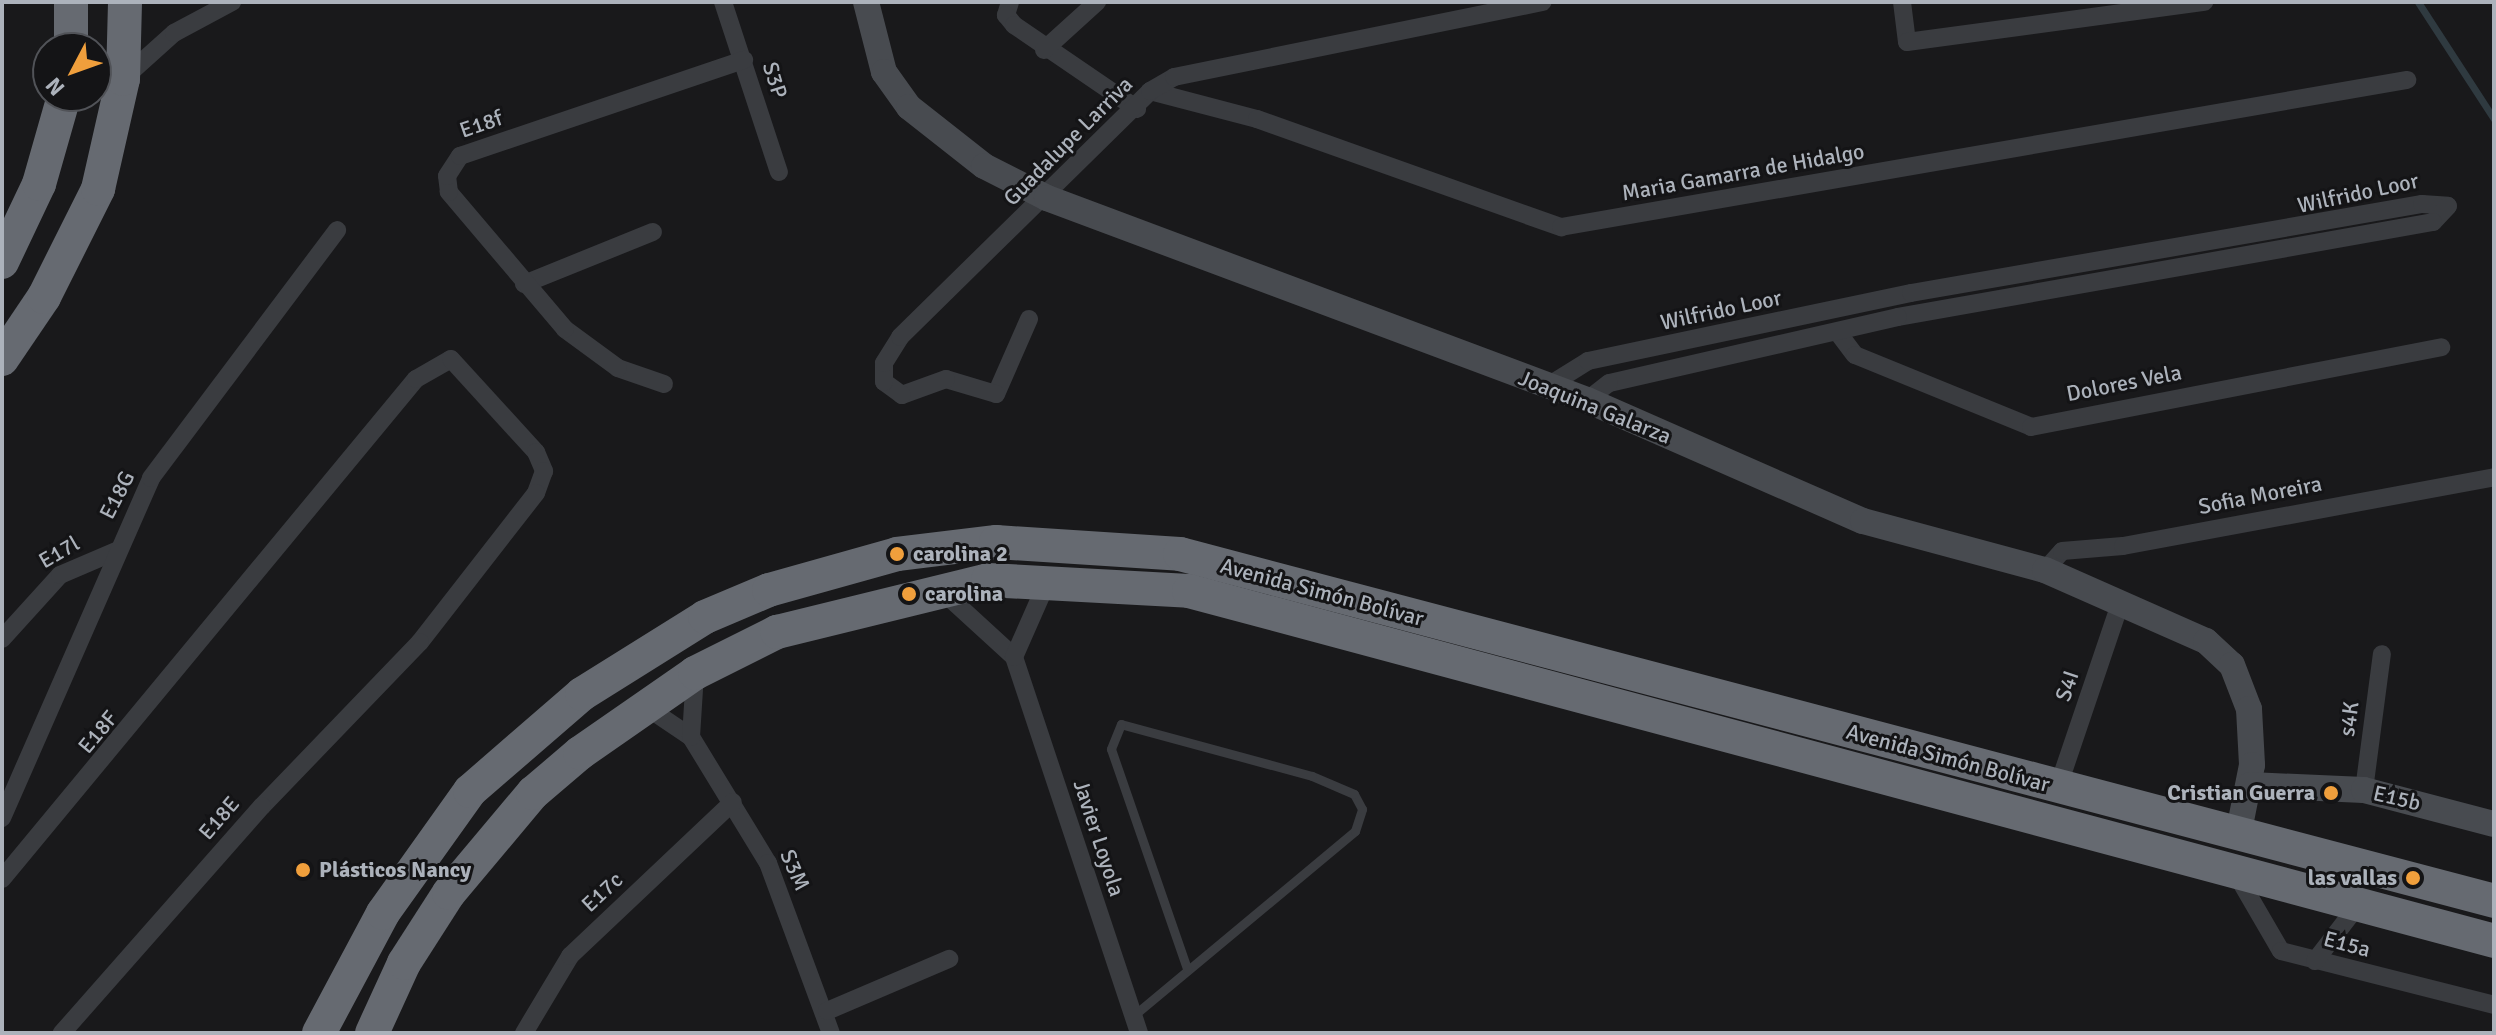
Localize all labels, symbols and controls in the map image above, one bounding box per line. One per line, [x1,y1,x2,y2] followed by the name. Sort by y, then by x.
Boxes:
[32,32,112,112] north arrow
[757,59,793,101] street label: S3P
[998,71,1138,211] street label: Guadalupe Larriva
[40,72,70,101] text: N
[456,104,506,144] street label: E18f
[1620,138,1866,206] street label: Maria Gamarra de Hidalgo
[2295,167,2421,219] street label: Wilfrido Loor
[1658,284,1784,336] street label: Wilfrido Loor
[2064,359,2184,407] street label: Dolores Vela
[1515,364,1675,450] street label: Joaquina Galarza
[94,467,140,523] street label: E18G
[2196,470,2324,520] street label: Sofia Moreira
[34,530,84,574] street label: E17l
[913,541,1008,567] place label: carolina 2
[888,545,906,563] marker: carolina 2
[1217,552,1427,632] street label: Avenida Simón Bolívar
[925,581,1003,607] place label: carolina
[900,585,918,603] marker: carolina
[2050,667,2084,705] street label: S4I
[2334,700,2364,738] street label: s4K
[73,705,123,759] street label: E18F
[1843,718,2053,798] street label: Avenida Simón Bolívar
[1068,776,1130,900] street label: Javier Loyola
[2167,780,2315,806] place label: Cristian Guerra
[2371,780,2423,816] street label: E15b
[2322,784,2340,802] marker: Cristian Guerra
[193,791,245,845] street label: E18E
[774,846,816,894] street label: S3M
[319,857,471,883] place label: Plásticos Nancy
[294,861,312,879] marker: Plásticos Nancy
[2308,865,2397,891] place label: las vallas
[576,866,628,918] street label: E17c
[2404,869,2422,887] marker: las vallas
[2321,925,2373,963] street label: E15a

